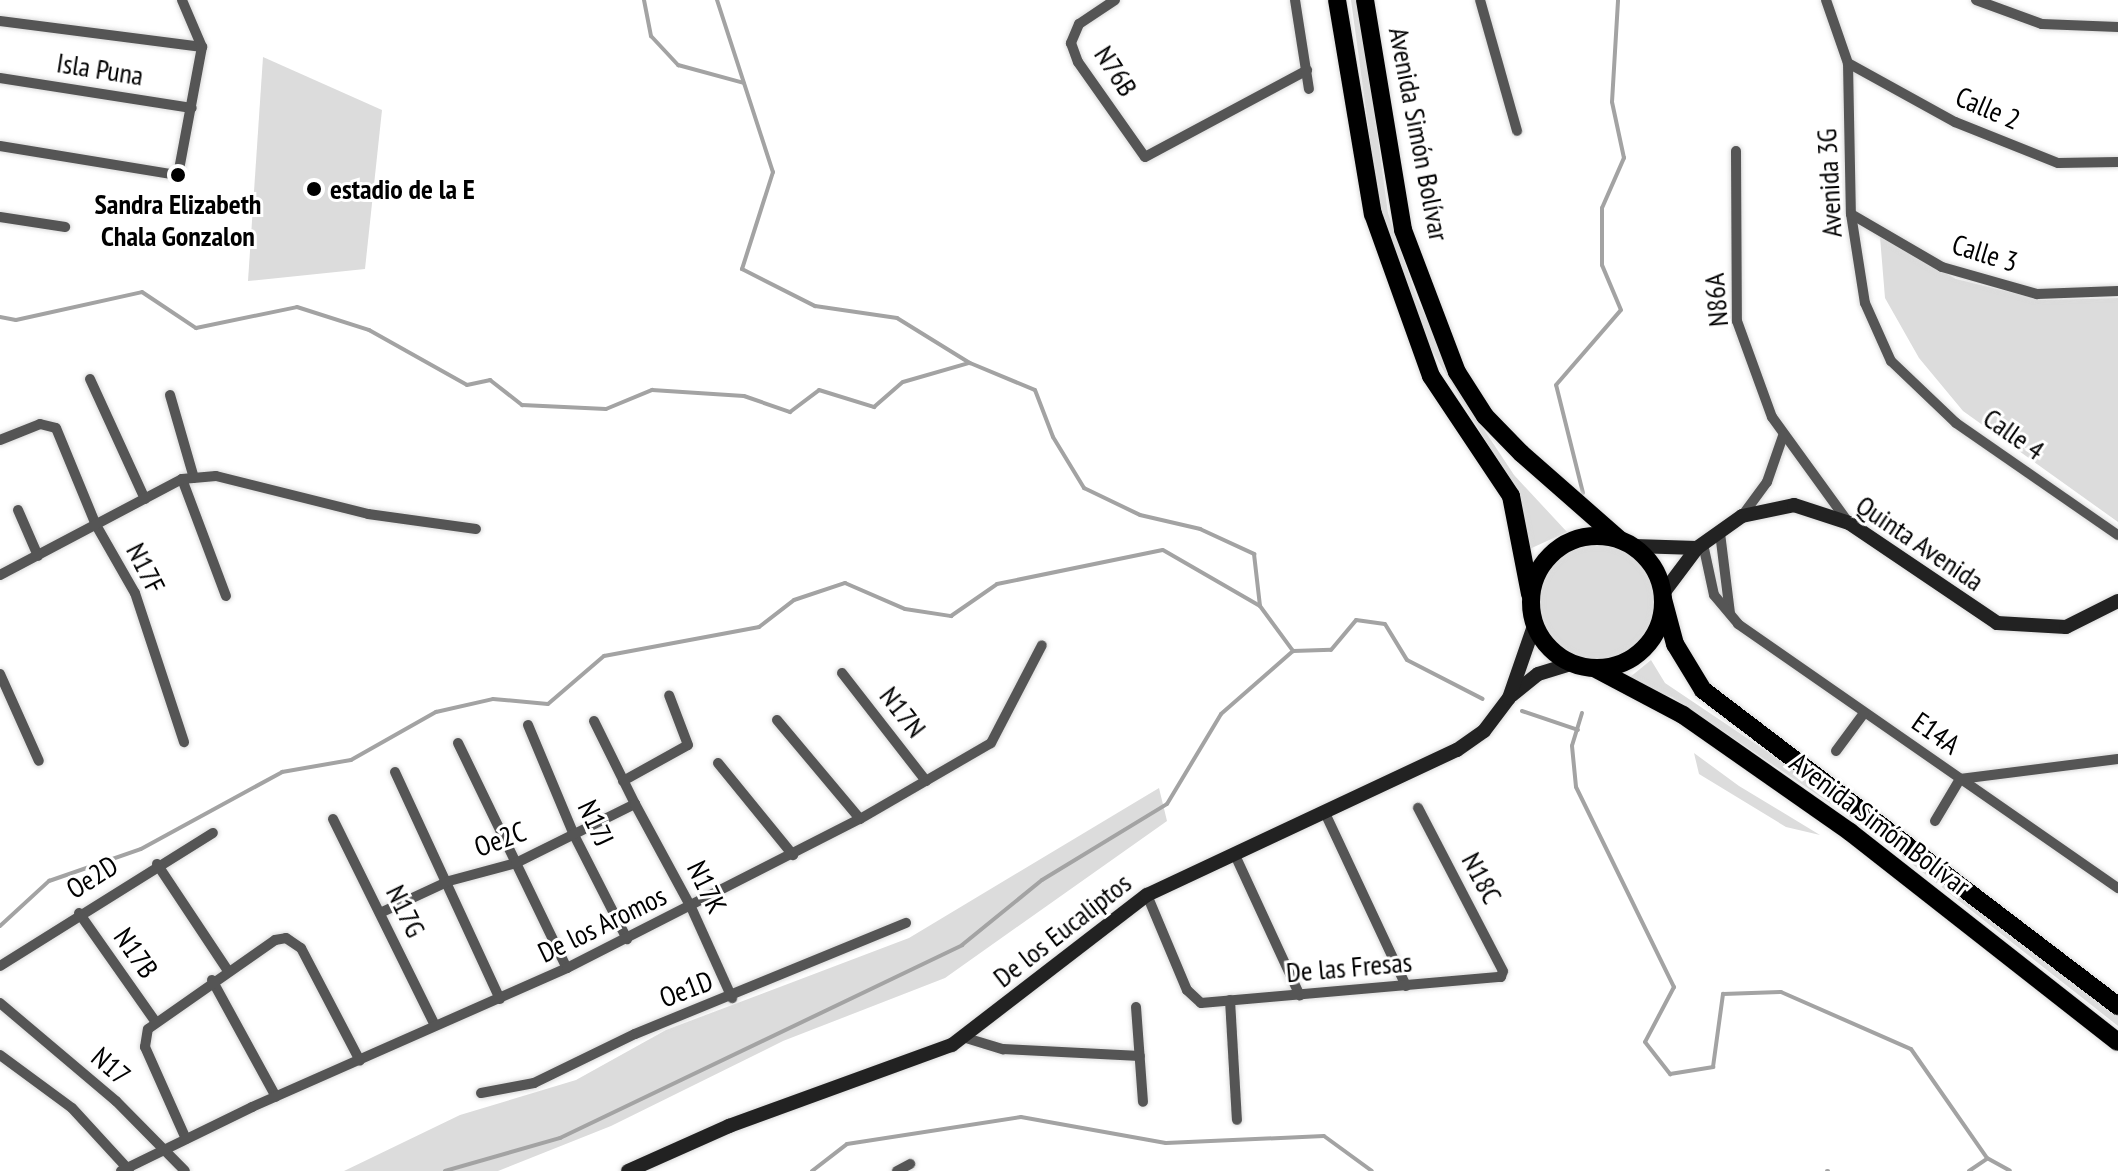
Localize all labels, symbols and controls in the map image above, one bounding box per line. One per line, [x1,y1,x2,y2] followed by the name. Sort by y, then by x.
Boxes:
[1382,24,1456,244] street label: Avenida Simón Bolívar
[1087,39,1145,103] street label: N76B
[54,46,146,92] street label: Isla Puna
[1951,79,2025,137] street label: Calle 2
[1809,128,1849,238] street label: Avenida 3G
[169,166,187,184] marker: Sandra Elizabeth Chala Gonzalon
[330,172,475,206] place label: estadio de la E
[305,180,323,198] marker: estadio de la E
[95,187,261,253] place label: Sandra Elizabeth Chala Gonzalon
[1948,227,2022,279] street label: Calle 3
[1697,272,1735,328] street label: N86A
[1977,401,2051,467] street label: Calle 4
[1850,488,1990,598] street label: Quinta Avenida
[119,537,173,599] street label: N17F
[873,680,933,744] street label: N17N
[1906,705,1966,761] street label: E14A
[1783,745,1977,903] street label: Avenida Simón Bolívar
[571,795,621,851] street label: N17J
[470,814,530,864] street label: Oe2C
[1455,847,1509,909] street label: N18C
[60,848,124,906] street label: Oe2D
[680,855,734,919] street label: N17K
[987,866,1137,994] street label: De los Eucaliptos
[532,878,672,970] street label: De los Aromos
[379,879,433,943] street label: N17G
[107,921,165,985] street label: N17B
[1285,945,1413,989] street label: De las Fresas
[655,964,717,1014] street label: Oe1D
[85,1040,137,1092] street label: N17

